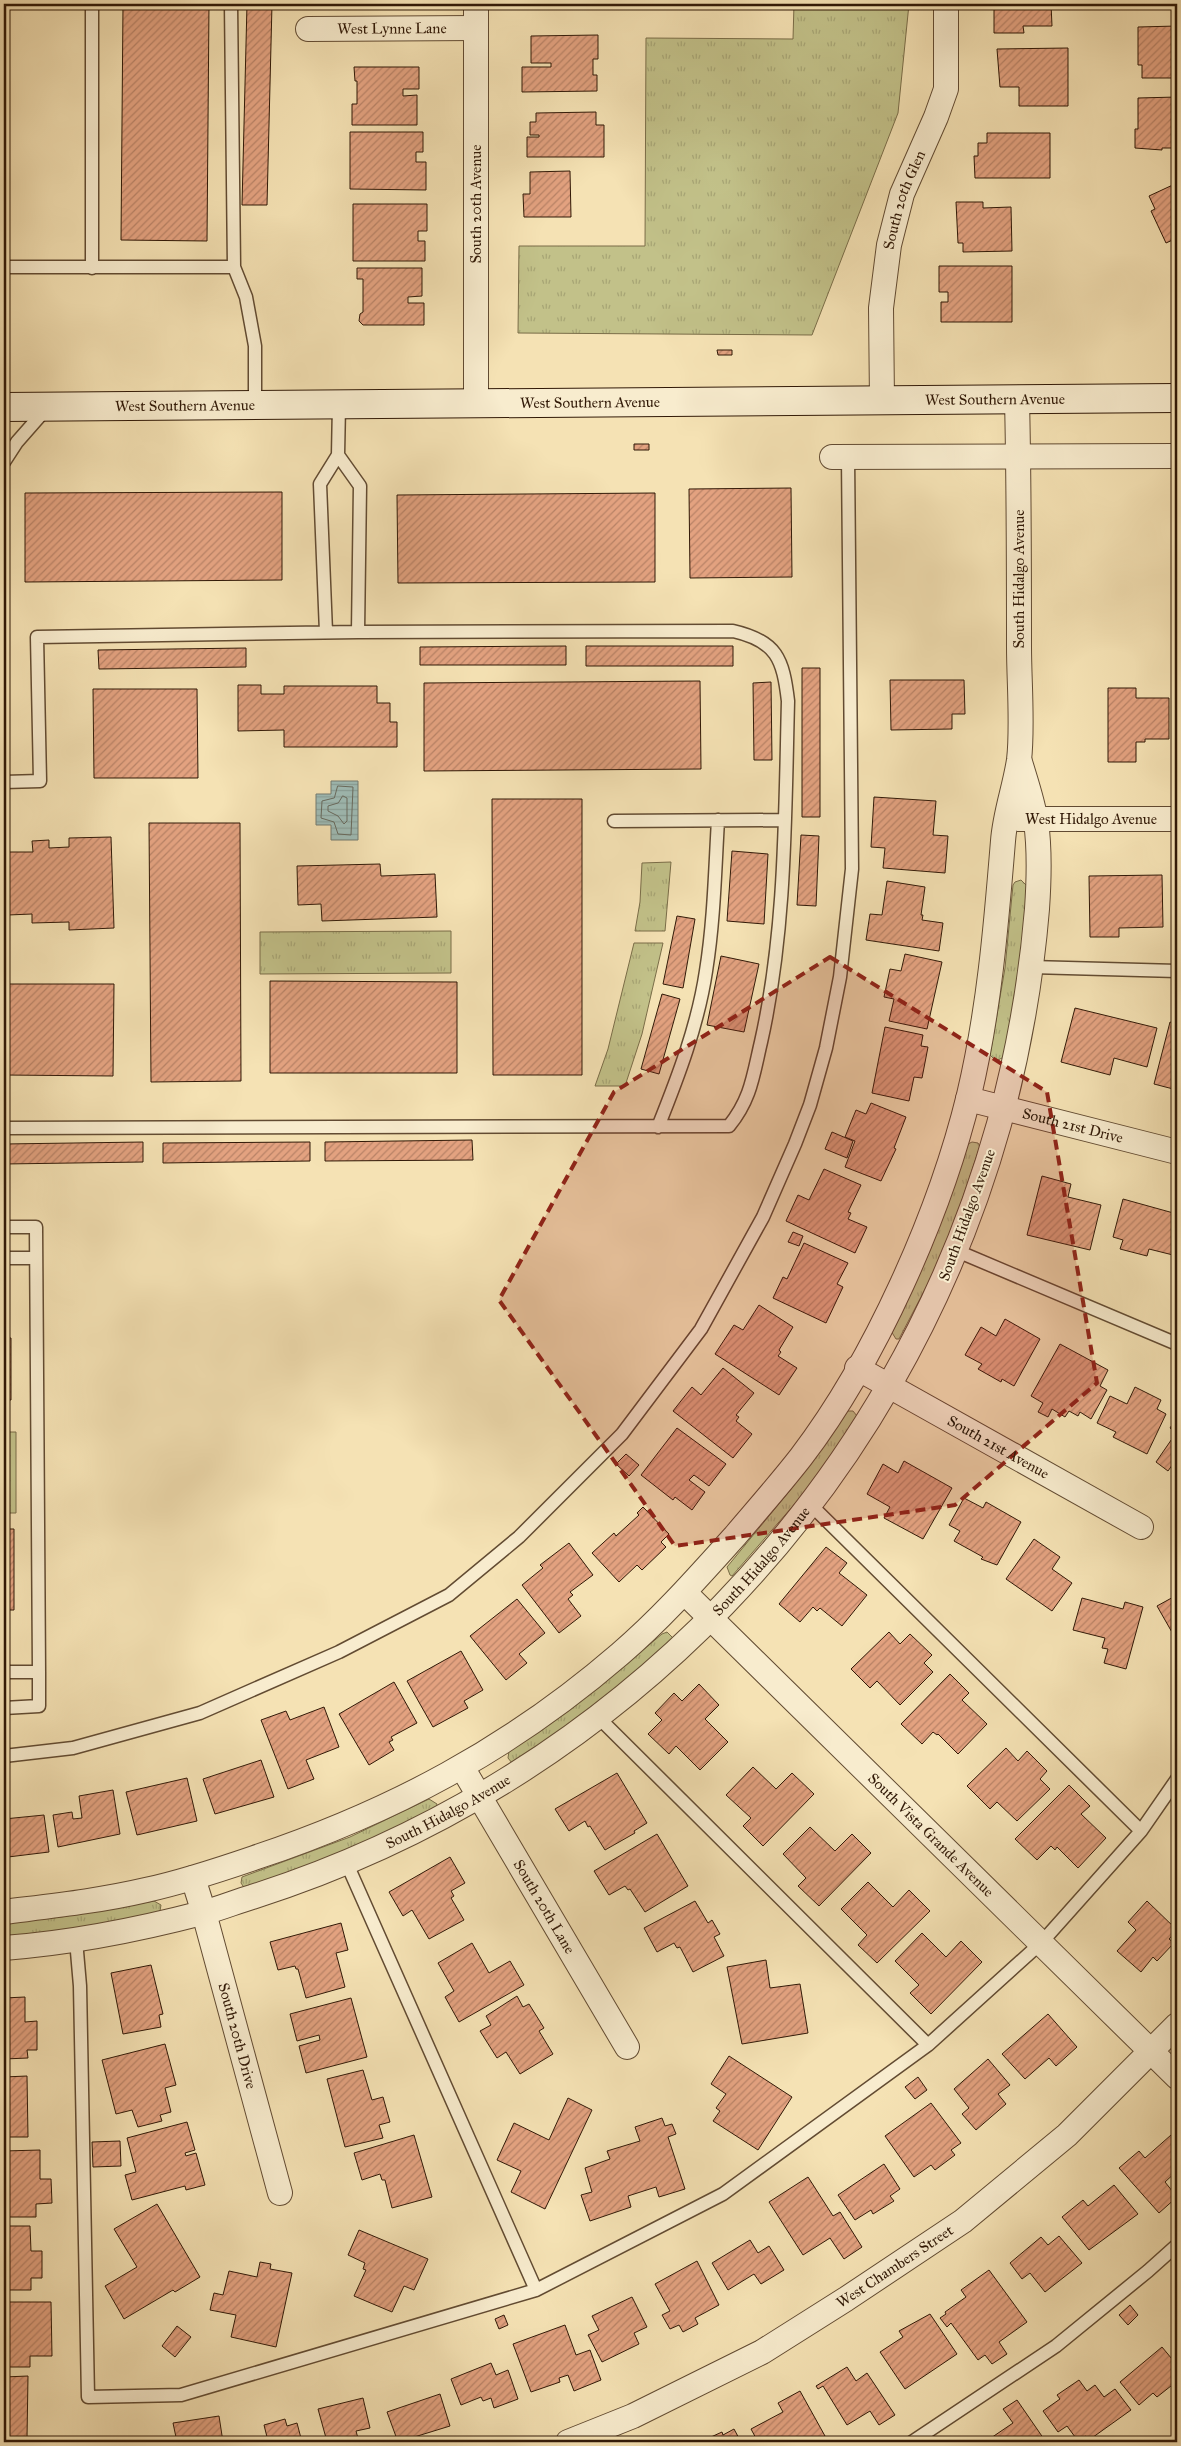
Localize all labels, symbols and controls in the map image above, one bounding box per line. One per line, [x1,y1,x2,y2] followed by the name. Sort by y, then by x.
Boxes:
[337,19,447,38] street label: West Lynne Lane
[467,144,485,264] street label: South 20th Avenue
[880,148,929,250] street label: South 20th Glen
[925,390,1065,409] street label: West Southern Avenue
[520,393,660,412] street label: West Southern Avenue
[115,396,255,415] street label: West Southern Avenue
[1010,509,1028,649] street label: South Hidalgo Avenue
[1025,810,1157,828] street label: West Hidalgo Avenue
[1020,1104,1125,1147] street label: South 21st Drive
[935,1147,999,1283] street label: South Hidalgo Avenue
[944,1412,1052,1483] street label: South 21st Avenue
[709,1503,814,1620] street label: South Hidalgo Avenue
[864,1769,998,1901] street label: South Vista Grande Avenue
[383,1771,514,1853] street label: South Hidalgo Avenue
[510,1856,579,1957] street label: South 20th Lane
[214,1981,260,2091] street label: South 20th Drive
[833,2221,957,2312] street label: West Chambers Street

